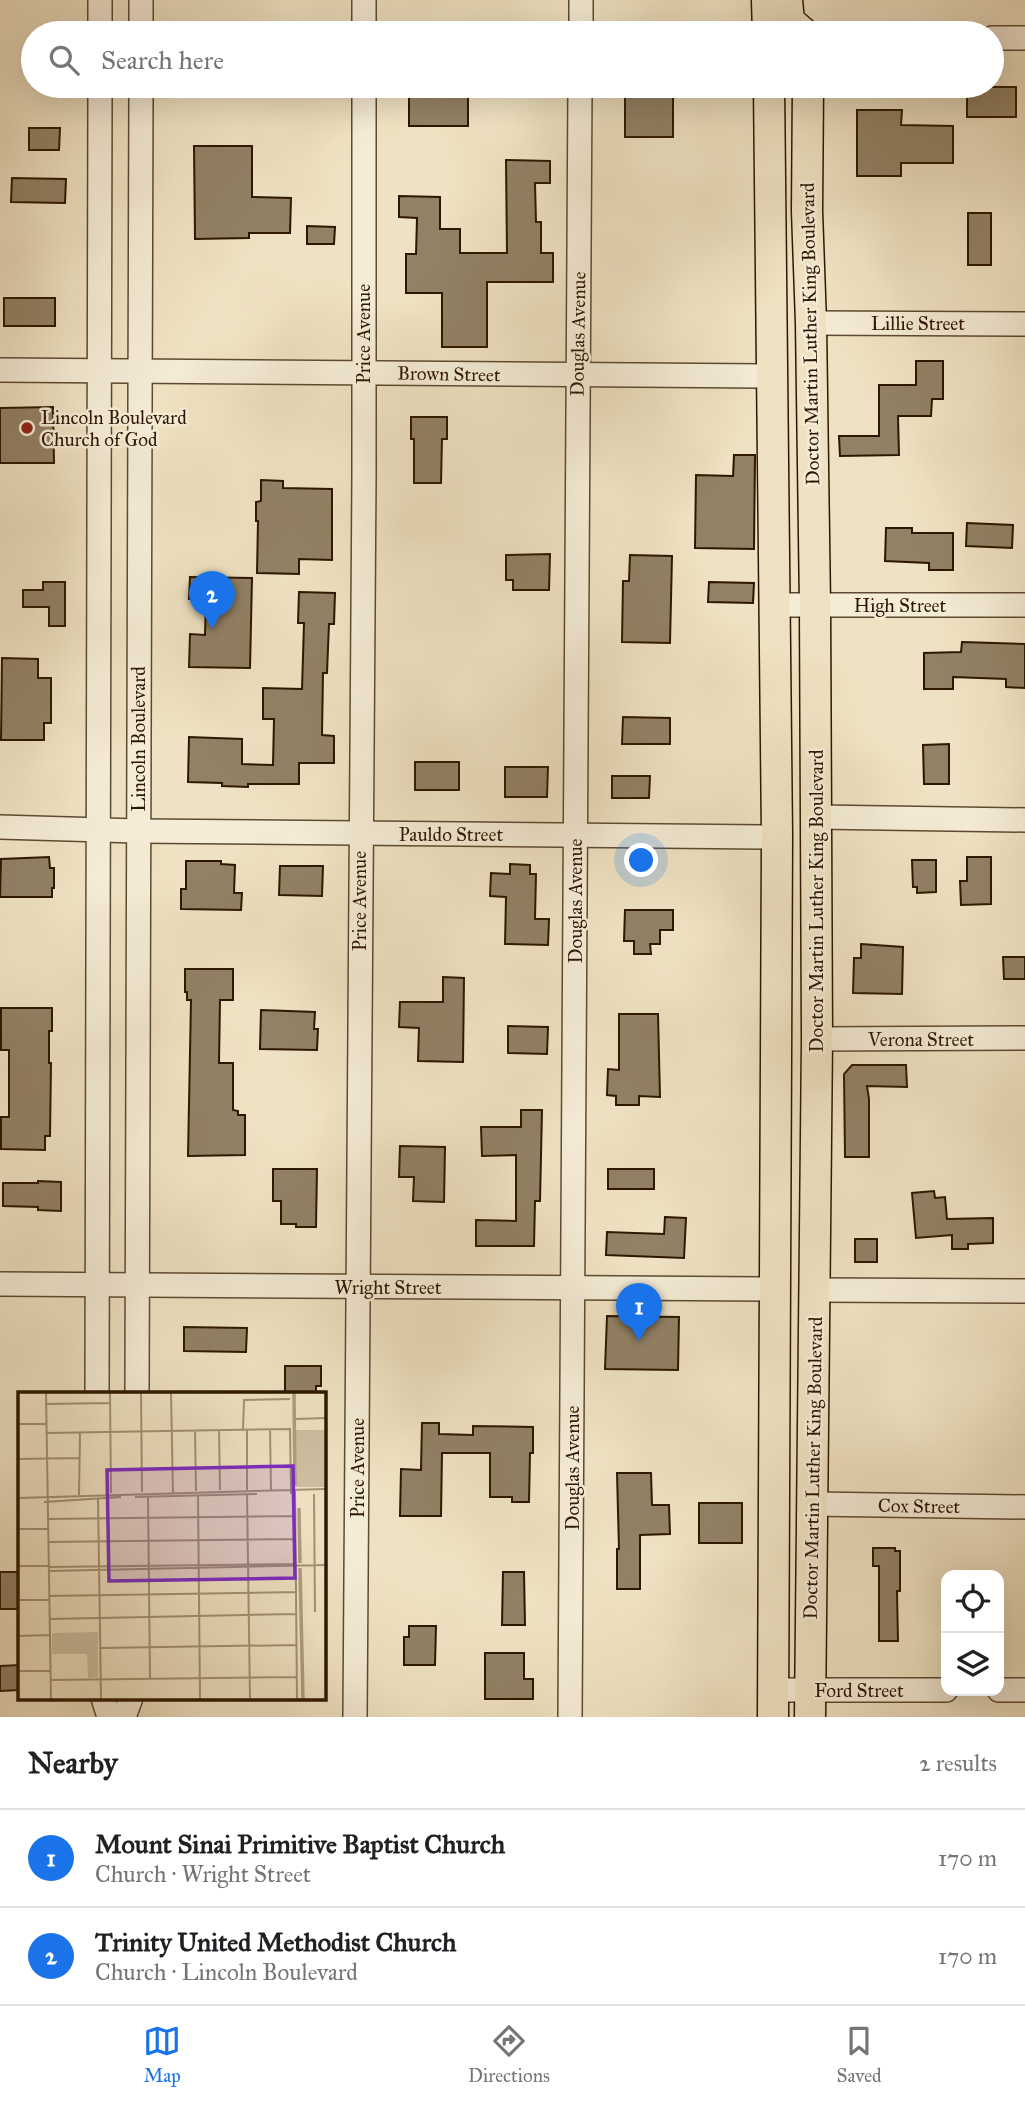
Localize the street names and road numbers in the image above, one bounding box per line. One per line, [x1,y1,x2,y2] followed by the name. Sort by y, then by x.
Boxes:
[796,182,825,486] street label: Doctor Martin Luther King Boulevard
[565,271,592,397] street label: Douglas Avenue
[352,284,375,384] street label: Price Avenue
[871,312,965,335] street label: Lillie Street
[397,362,501,386] street label: Brown Street
[854,594,946,618] street label: High Street
[127,666,150,812] street label: Lincoln Boulevard
[805,749,829,1052] street label: Doctor Martin Luther King Boulevard
[399,823,503,846] street label: Pauldo Street
[564,838,588,963] street label: Douglas Avenue
[348,851,371,951] street label: Price Avenue
[867,1028,974,1051] street label: Verona Street
[335,1276,442,1300] street label: Wright Street
[799,1316,828,1620] street label: Doctor Martin Luther King Boulevard
[561,1405,585,1530] street label: Douglas Avenue
[346,1418,369,1518] street label: Price Avenue
[878,1494,961,1518] street label: Cox Street
[814,1679,904,1702] street label: Ford Street

